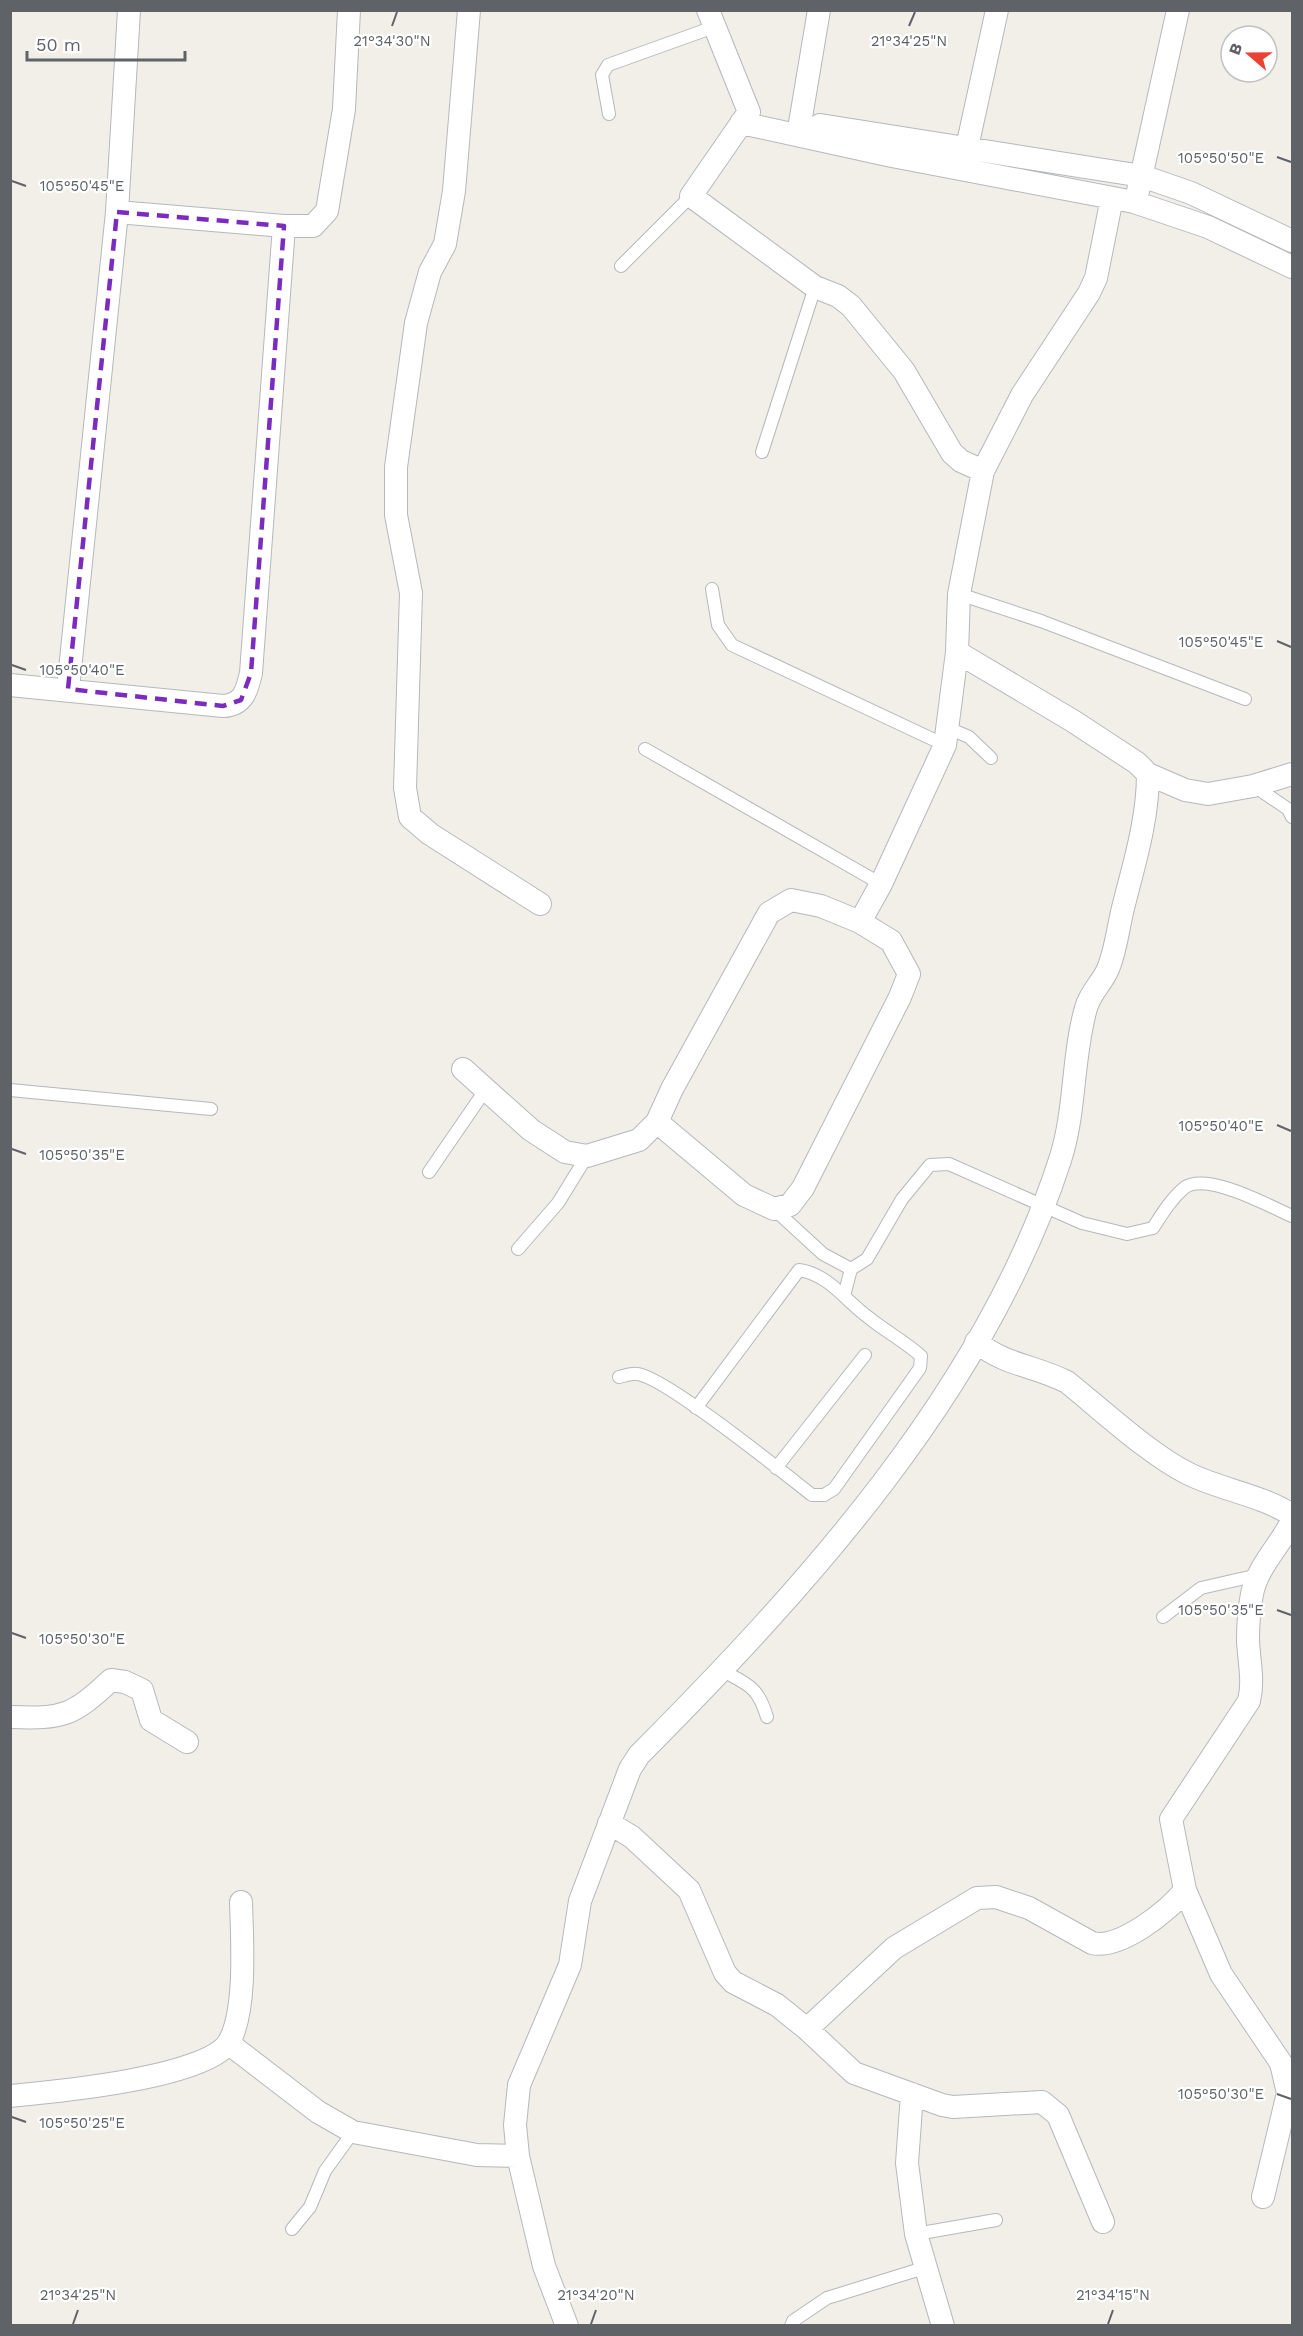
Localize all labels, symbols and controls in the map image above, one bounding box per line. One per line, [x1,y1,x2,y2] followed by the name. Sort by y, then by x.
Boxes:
[27,24,184,62] scale bar
[1219,24,1279,84] north arrow
[353,32,431,50] text: 21°34'30"N
[871,32,947,50] text: 21°34'25"N
[36,34,81,55] text: 50 m
[1225,41,1246,57] text: B
[1178,149,1264,167] text: 105°50'50"E
[40,177,124,195] text: 105°50'45"E
[1179,633,1263,651] text: 105°50'45"E
[39,661,125,679] text: 105°50'40"E
[1178,1117,1264,1135] text: 105°50'40"E
[39,1146,125,1164] text: 105°50'35"E
[1178,1601,1264,1619] text: 105°50'35"E
[39,1630,125,1648] text: 105°50'30"E
[1178,2085,1264,2103] text: 105°50'30"E
[39,2114,125,2132] text: 105°50'25"E
[40,2286,116,2304] text: 21°34'25"N
[557,2286,635,2304] text: 21°34'20"N
[1076,2286,1150,2304] text: 21°34'15"N

